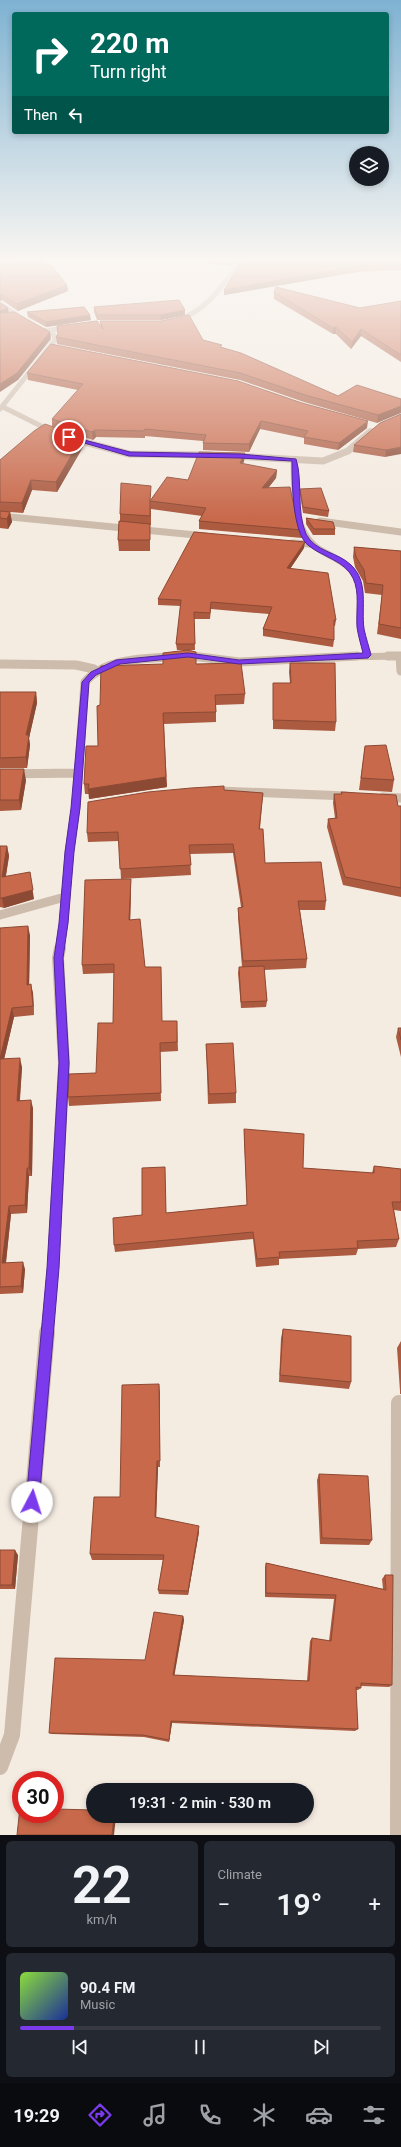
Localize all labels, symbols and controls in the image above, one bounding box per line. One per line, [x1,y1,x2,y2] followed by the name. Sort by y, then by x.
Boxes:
[90,27,169,60] text: 220 m
[24,28,76,80] icon: right
[90,61,167,82] text: Turn right
[65,104,87,126] icon: left
[24,106,57,124] text: Then
[349,146,389,186] map controls
[349,146,389,186] button: layers
[52,420,86,454] pin
[58,426,80,448] icon: arrive
[11,1481,53,1523] position arrow
[12,1771,64,1823] speed limit sign: 30
[129,1794,271,1812] text: 19:31 · 2 min · 530 m
[72,1855,132,1916] text: 22
[218,1867,262,1882] text: Climate
[276,1887,322,1922] text: 19°
[218,1892,230,1917] text: −
[369,1892,381,1917] text: +
[86,1912,117,1927] text: km/h
[80,1979,135,1997] text: 90.4 FM
[80,1997,115,2012] text: Music
[69,2036,91,2058] icon: previous
[189,2036,211,2058] icon: pause
[310,2036,332,2058] icon: next
[86,2101,114,2129] icon: directions
[141,2101,169,2129] icon: music
[196,2101,224,2129] icon: phone
[250,2101,278,2129] icon: climate
[305,2101,333,2129] icon: car
[360,2101,388,2129] icon: filters
[13,2105,60,2126] text: 19:29

